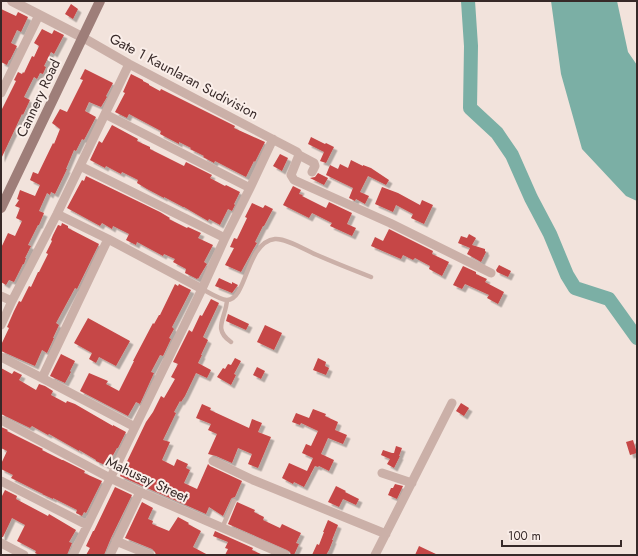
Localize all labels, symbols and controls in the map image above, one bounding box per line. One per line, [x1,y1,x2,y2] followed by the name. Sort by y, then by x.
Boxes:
[106,28,262,124] street label: Gate 1 Kaunlaran Sudivision
[11,56,65,140] street label: Cannery Road
[103,451,192,507] street label: Mahusay Street
[502,522,621,548] scale bar
[508,527,541,545] text: 100 m

